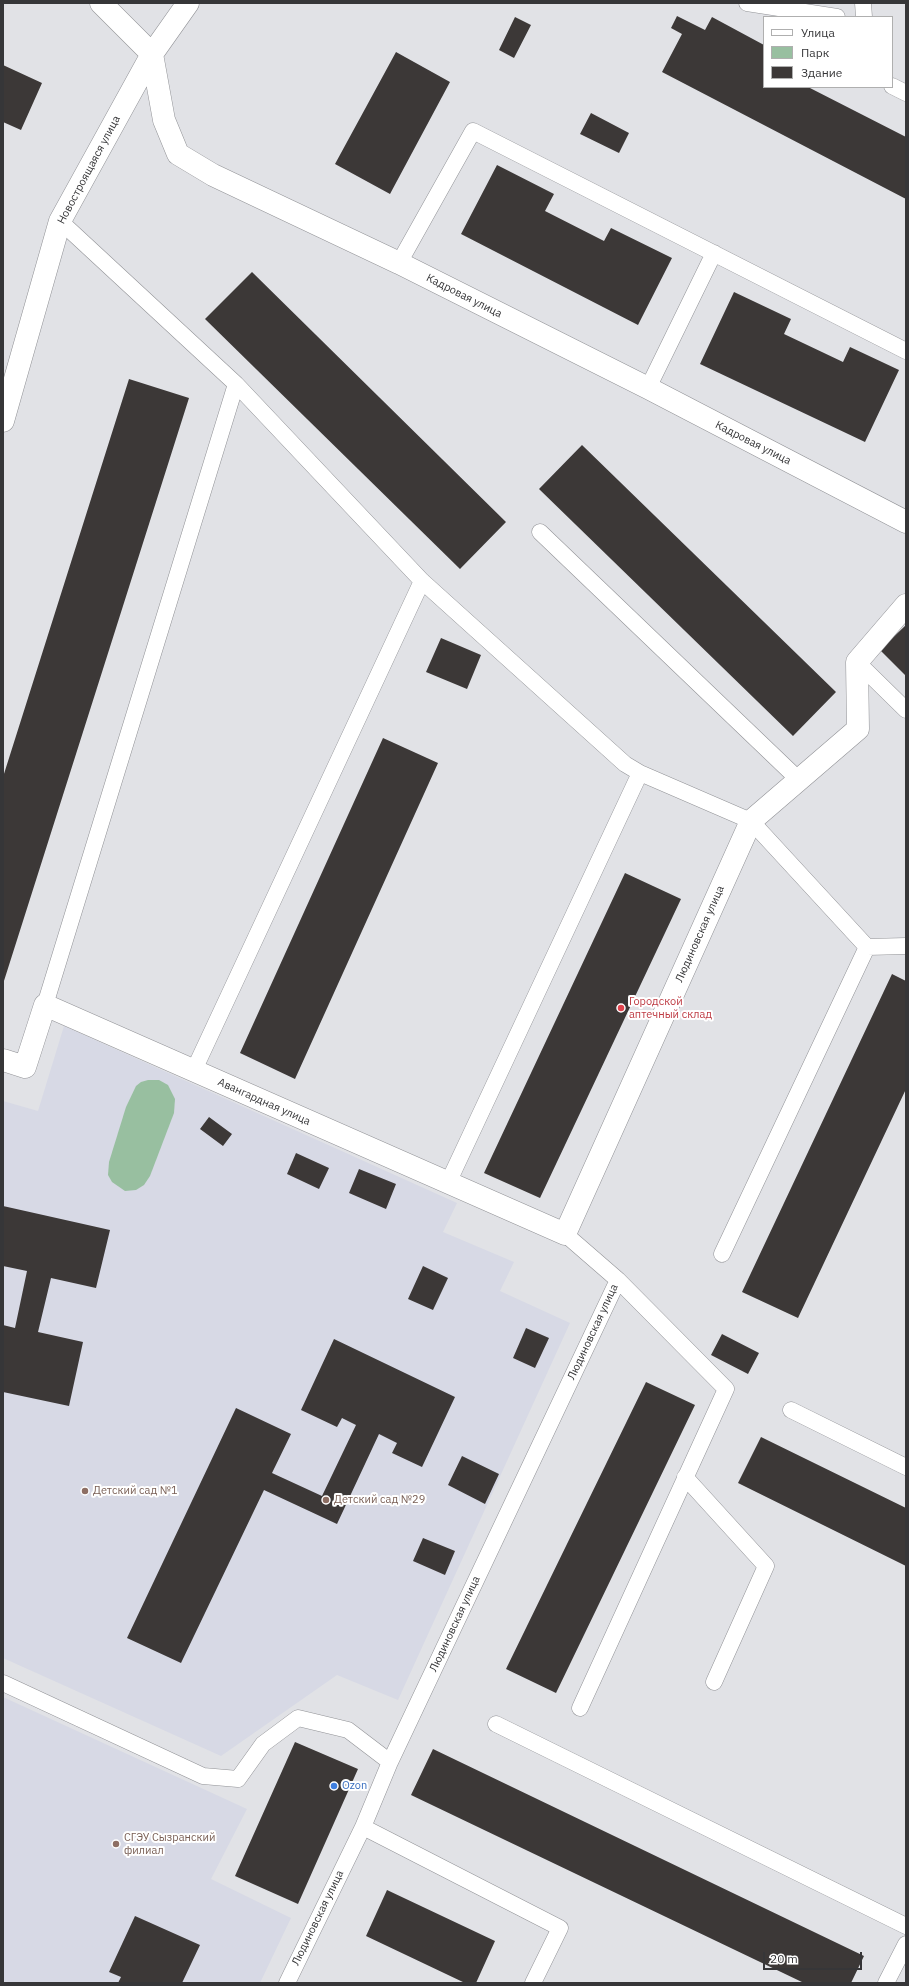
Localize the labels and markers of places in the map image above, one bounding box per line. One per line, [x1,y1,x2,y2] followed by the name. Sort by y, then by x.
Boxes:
[629,995,712,1021] place label: Городской аптечный склад
[616,1003,626,1013] marker: Городской аптечный склад
[93,1484,178,1498] place label: Детский сад №1
[80,1486,90,1496] marker: Детский сад №1
[334,1493,425,1507] place label: Детский сад №29
[321,1495,331,1505] marker: Детский сад №29
[342,1779,367,1793] place label: Ozon
[329,1781,339,1791] marker: Ozon
[124,1831,216,1857] place label: СГЭУ Сызранский филиал
[111,1839,121,1849] marker: СГЭУ Сызранский филиал

